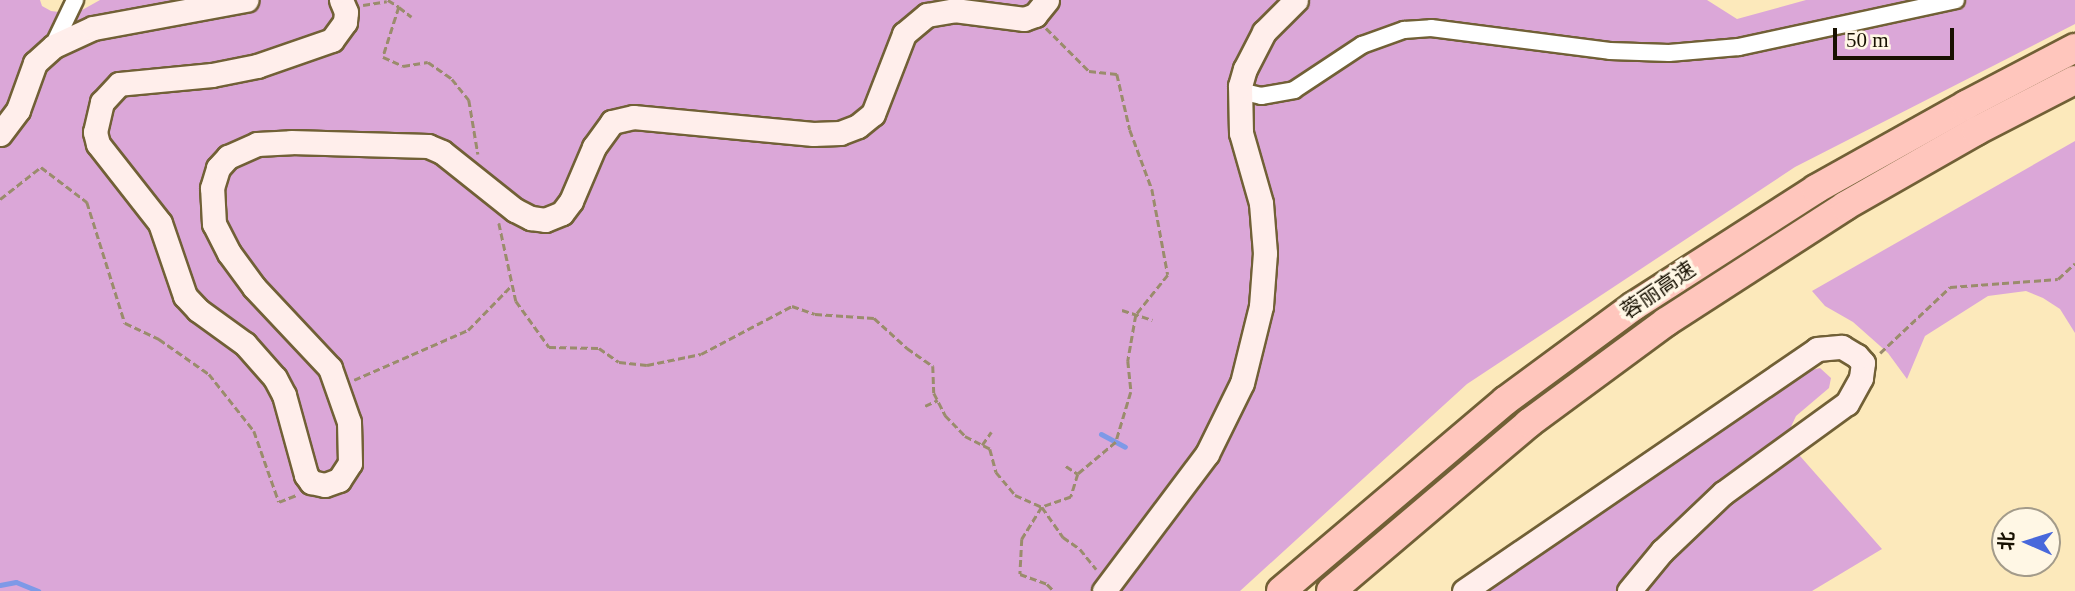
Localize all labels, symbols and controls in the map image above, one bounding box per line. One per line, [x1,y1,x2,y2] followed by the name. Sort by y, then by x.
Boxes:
[1837,14,1958,58] scale bar
[1846,28,1889,52] text: 50 m
[1616,256,1700,324] street label: 蓉丽高速
[1991,507,2061,577] north arrow
[1996,531,2018,551] text: 北

